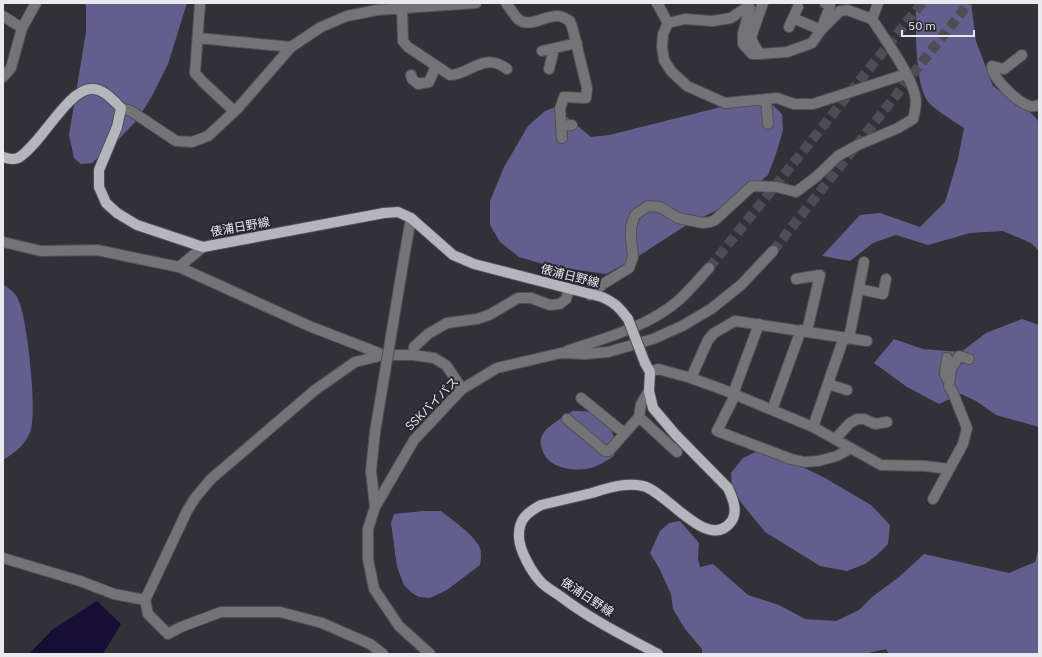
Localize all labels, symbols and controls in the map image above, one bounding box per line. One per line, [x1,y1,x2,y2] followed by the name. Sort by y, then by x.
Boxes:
[902,12,974,38] scale bar
[908,18,936,33] text: 50 m
[209,214,271,239] street label: 俵浦日野線
[539,261,601,290] street label: 俵浦日野線
[402,374,461,433] street label: SSKバイパス
[558,574,617,619] street label: 俵浦日野線

